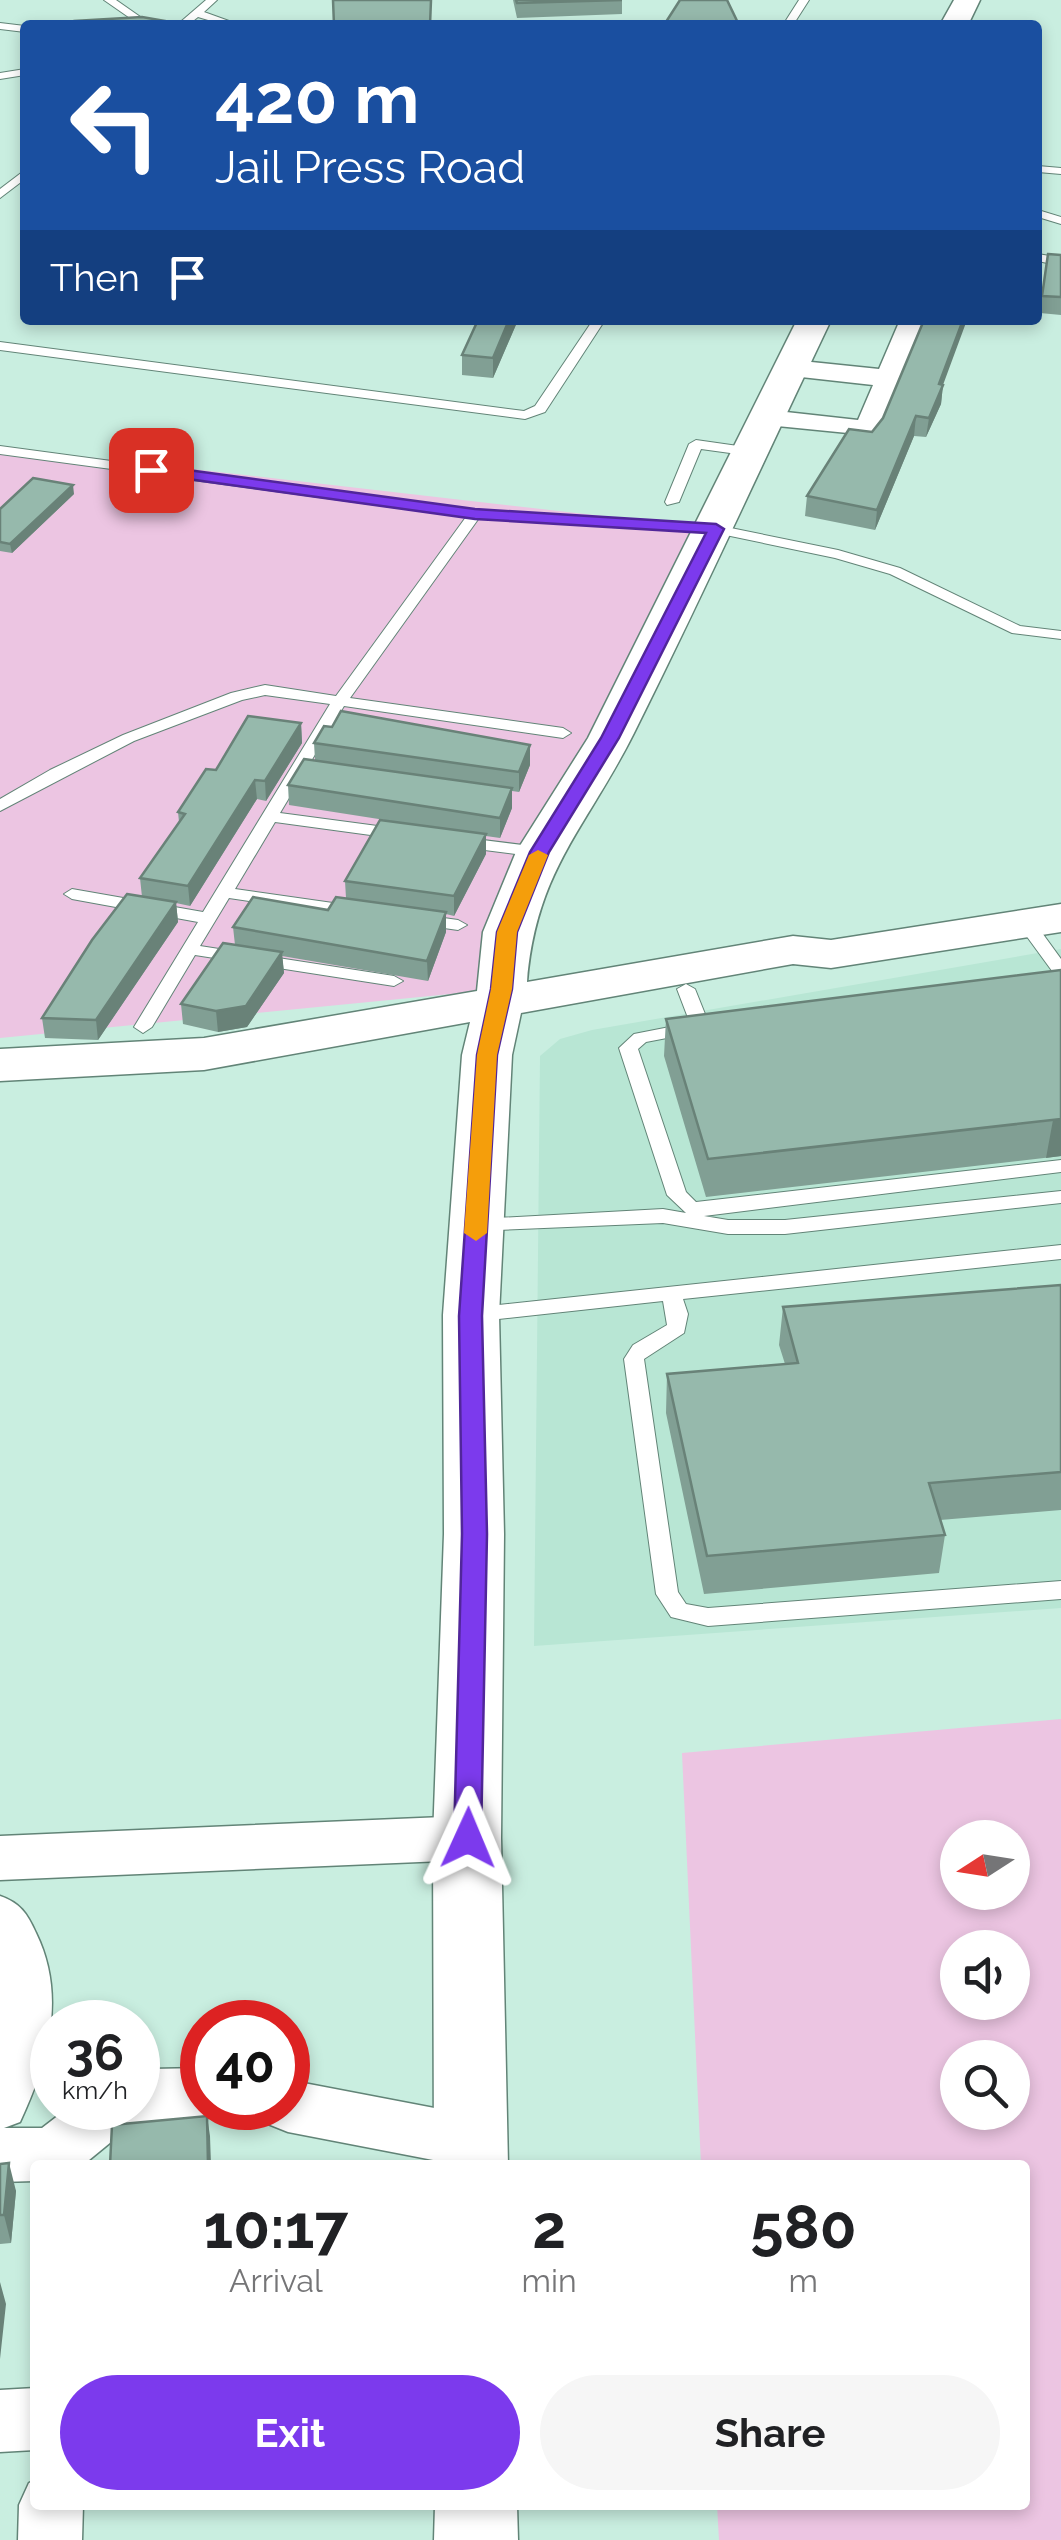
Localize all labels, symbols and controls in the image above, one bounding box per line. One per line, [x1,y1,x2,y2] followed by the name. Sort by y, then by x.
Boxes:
[215,57,419,139] text: 420 m
[50,60,180,190] icon: left
[215,141,525,194] text: Jail Press Road
[160,250,215,305] icon: arrive
[50,255,140,300] text: Then
[109,428,194,513] pin
[124,443,179,498] icon: arrive
[416,1786,520,1890] position arrow
[940,1820,1030,1910] north arrow
[940,1820,1030,2130] map controls
[940,1930,1030,2020] button: sound
[180,2000,310,2130] speed limit sign: 40
[66,2023,124,2082] text: 36
[940,2040,1030,2130] button: search
[62,2075,128,2105] text: km/h
[204,2192,348,2262] text: 10:17
[532,2192,566,2262] text: 2
[750,2192,856,2262] text: 580
[229,2262,323,2299] text: Arrival
[522,2262,577,2299] text: min
[789,2262,818,2299] text: m
[60,2375,520,2490] button: Exit
[540,2375,1000,2490] button: Share

